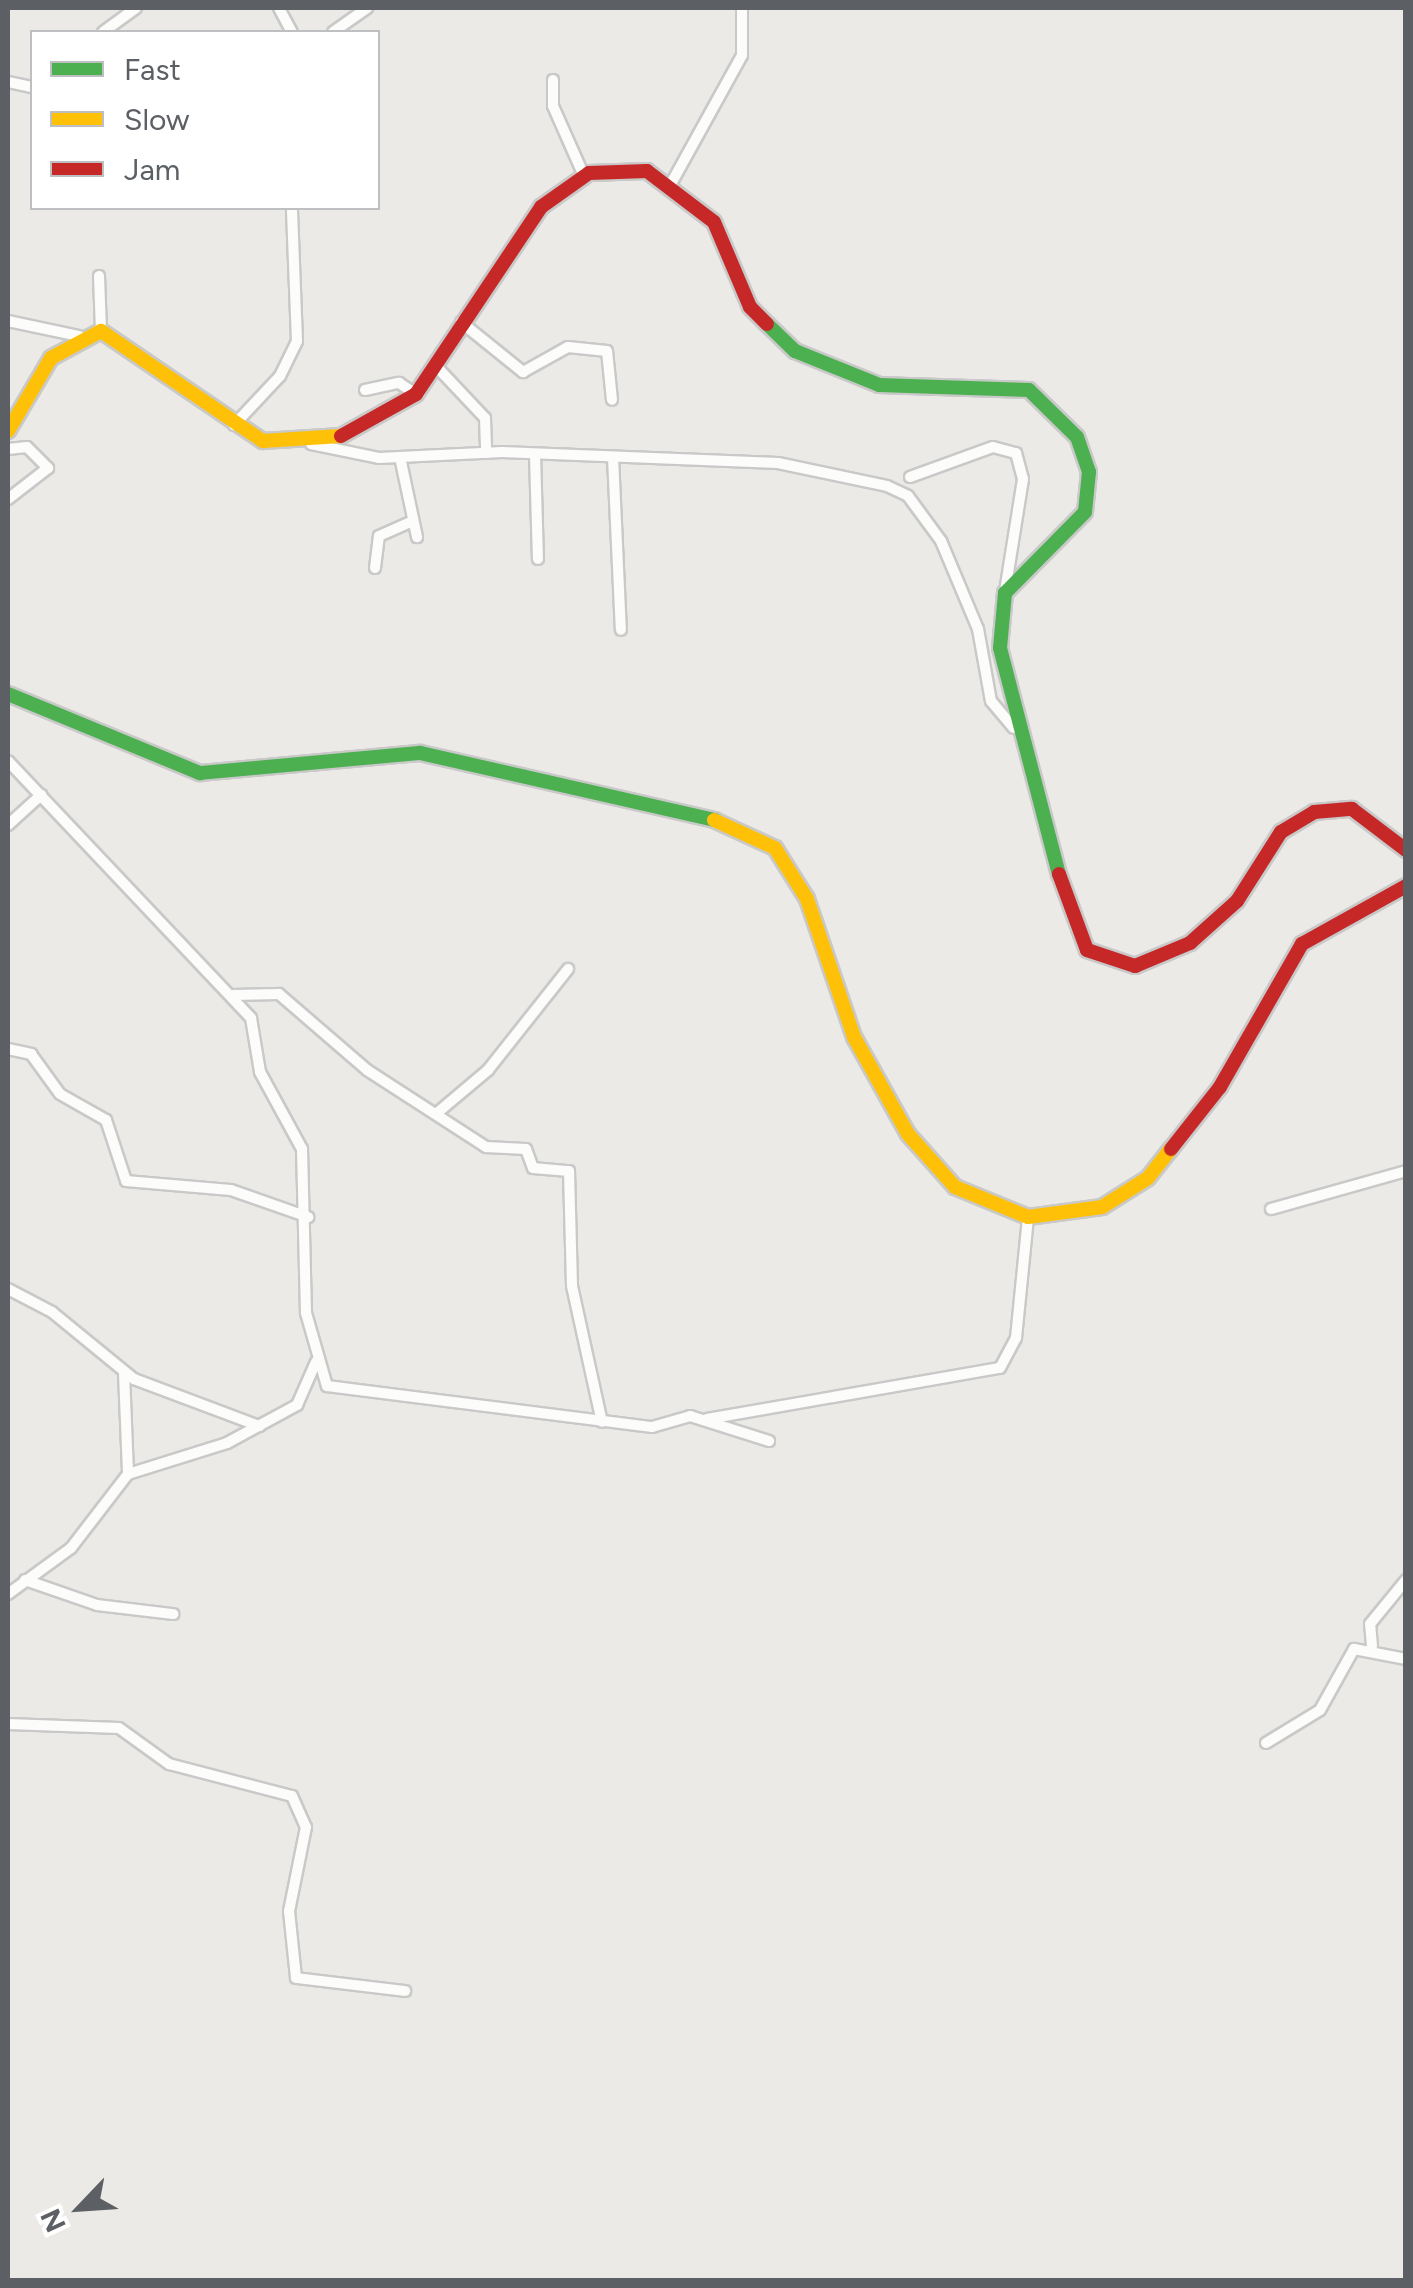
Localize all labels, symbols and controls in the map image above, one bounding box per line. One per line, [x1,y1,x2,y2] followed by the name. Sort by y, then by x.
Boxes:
[30,30,380,210] legend
[124,51,181,88] text: Fast
[124,101,190,138] text: Slow
[124,151,180,188] text: Jam
[30,2158,130,2258] north arrow
[33,2204,73,2238] text: N

